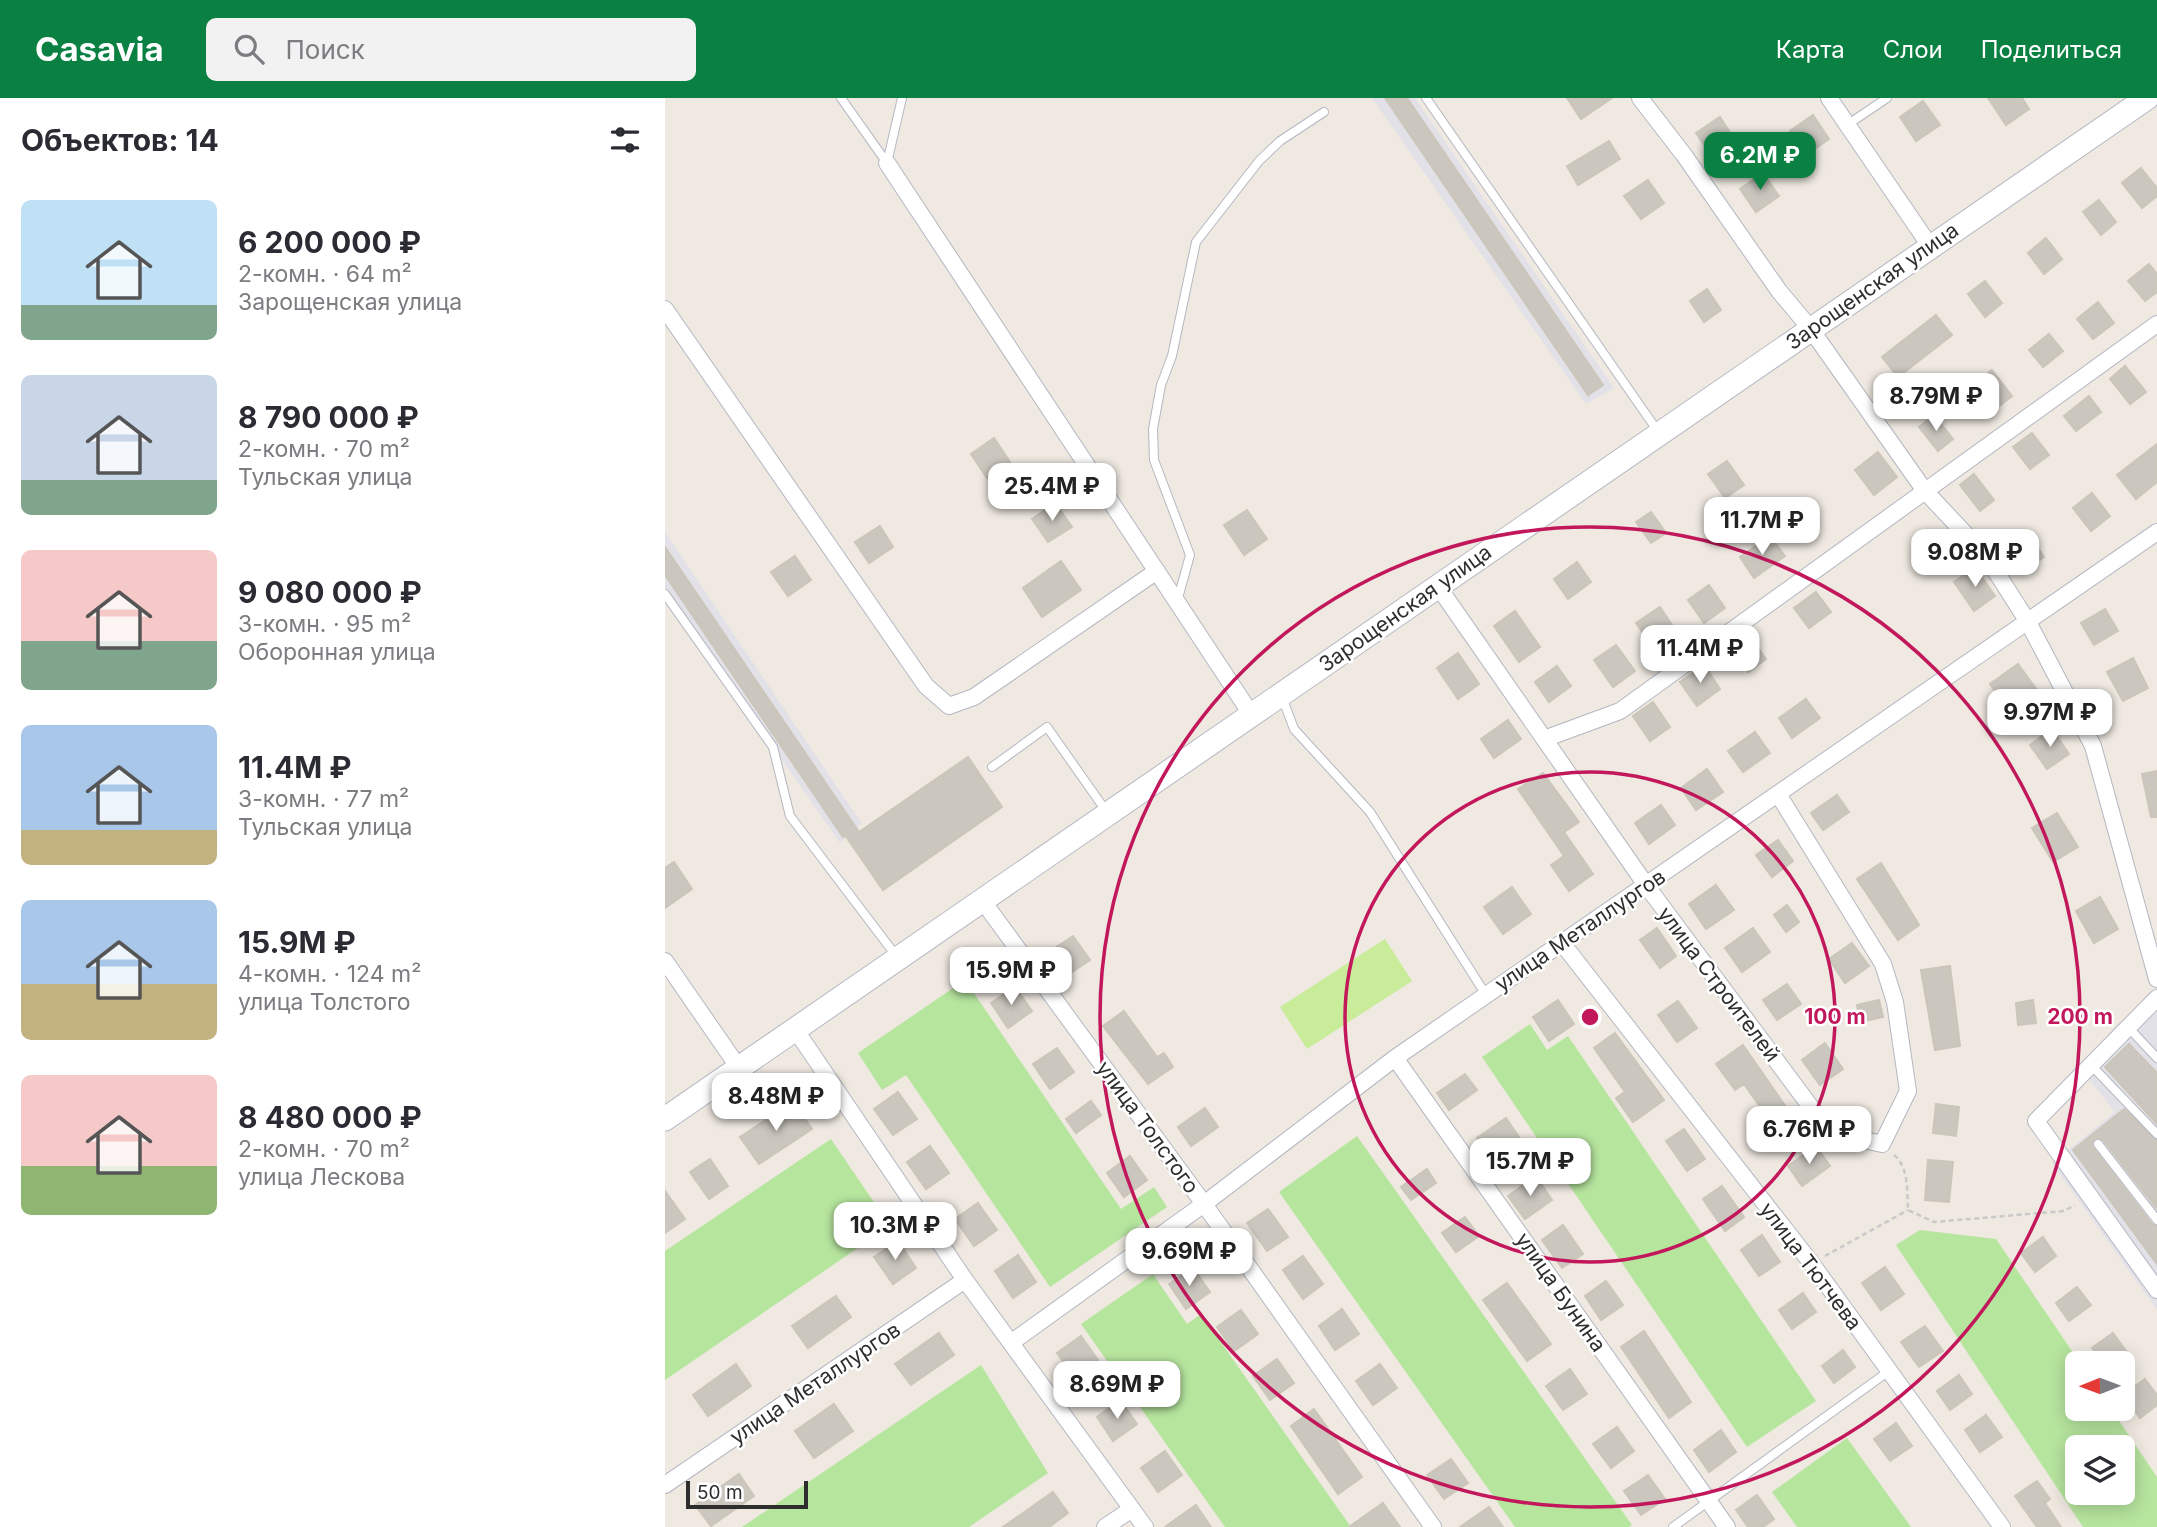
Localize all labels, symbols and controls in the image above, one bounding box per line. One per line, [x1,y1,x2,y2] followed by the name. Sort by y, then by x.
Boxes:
[206,18,696,81] search box
[35,29,164,69] text: Casavia
[230,30,268,68] icon: search
[286,34,365,65] text: Поиск
[1776,35,1845,64] text: Карта
[1883,35,1943,64] text: Слои
[1981,35,2122,64] text: Поделиться
[606,121,644,159] icon: filters
[21,122,219,158] text: Объектов: 14
[1703,132,1817,192] pin: 6.2M ₽
[1720,141,1800,169] text: 6.2M ₽
[1781,217,1963,355] street label: Зарощенская улица
[238,224,421,260] text: 6 200 000 ₽
[77,228,161,312] icon: home
[238,260,412,288] text: 2-комн. · 64 m²
[238,288,462,316] text: Зарощенская улица
[1871,374,2001,433] pin: 8.79M ₽
[1889,382,1983,410] text: 8.79M ₽
[238,399,419,435] text: 8 790 000 ₽
[77,403,161,487] icon: home
[238,435,410,463] text: 2-комн. · 70 m²
[238,463,412,491] text: Тульская улица
[987,464,1117,523] pin: 25.4M ₽
[1004,472,1100,500] text: 25.4M ₽
[1697,498,1827,557] pin: 11.7M ₽
[1720,506,1804,534] text: 11.7M ₽
[1910,530,2040,589] pin: 9.08M ₽
[1927,538,2023,566] text: 9.08M ₽
[1314,539,1496,677] street label: Зарощенская улица
[238,574,422,610] text: 9 080 000 ₽
[77,578,161,662] icon: home
[238,610,411,638] text: 3-комн. · 95 m²
[1635,626,1765,685] pin: 11.4M ₽
[1656,634,1744,662] text: 11.4M ₽
[238,638,436,666] text: Оборонная улица
[1985,690,2115,749] pin: 9.97M ₽
[2003,698,2097,726] text: 9.97M ₽
[238,749,351,785] text: 11.4M ₽
[77,753,161,837] icon: home
[238,785,409,813] text: 3-комн. · 77 m²
[238,813,412,841] text: Тульская улица
[1490,864,1670,996] street label: улица Металлургов
[1653,902,1785,1066] street label: улица Строителей
[238,924,356,960] text: 15.9M ₽
[77,928,161,1012] icon: home
[946,948,1076,1007] pin: 15.9M ₽
[966,956,1056,984] text: 15.9M ₽
[238,960,421,988] text: 4-комн. · 124 m²
[238,988,411,1016] text: улица Толстого
[1804,1004,1866,1029] text: 100 m
[2047,1004,2113,1029] text: 200 m
[1578,1005,1602,1029] centre of rings
[1092,1056,1204,1198] street label: улица Толстого
[711,1074,841,1133] pin: 8.48M ₽
[728,1082,824,1110] text: 8.48M ₽
[238,1099,422,1135] text: 8 480 000 ₽
[77,1103,161,1187] icon: home
[1744,1107,1874,1166] pin: 6.76M ₽
[1762,1115,1856,1143] text: 6.76M ₽
[238,1135,410,1163] text: 2-комн. · 70 m²
[1465,1138,1595,1198] pin: 15.7M ₽
[1486,1147,1574,1175] text: 15.7M ₽
[238,1163,405,1191] text: улица Лескова
[1755,1197,1867,1335] street label: улица Тютчева
[830,1202,960,1262] pin: 10.3M ₽
[850,1211,940,1239] text: 10.3M ₽
[1511,1227,1611,1357] street label: улица Бунина
[1124,1228,1254,1288] pin: 9.69M ₽
[1141,1237,1237,1265] text: 9.69M ₽
[725,1317,905,1449] street label: улица Металлургов
[2065,1351,2135,1421] north arrow
[2065,1351,2135,1505] map controls
[1052,1362,1182,1421] pin: 8.69M ₽
[1069,1370,1165,1398] text: 8.69M ₽
[2065,1435,2135,1505] button: layers
[686,1478,809,1510] scale bar
[697,1481,743,1504] text: 50 m

